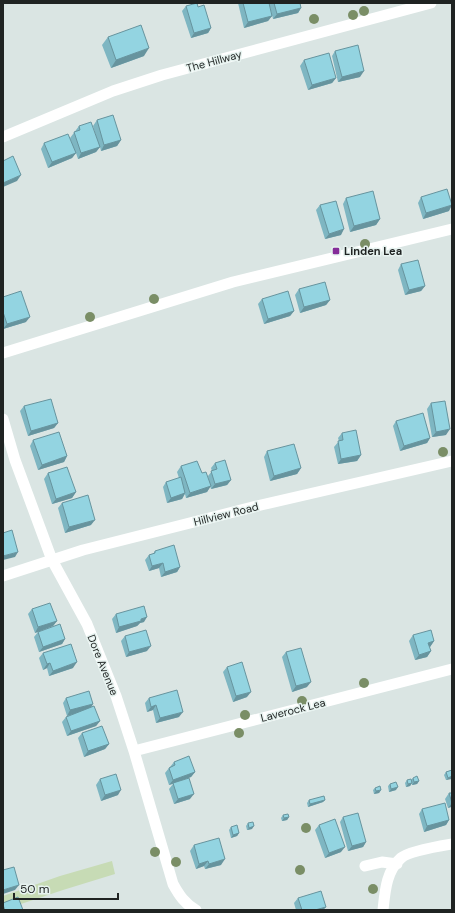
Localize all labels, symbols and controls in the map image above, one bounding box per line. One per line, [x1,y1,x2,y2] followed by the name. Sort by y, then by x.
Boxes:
[185,47,243,75] street label: The Hillway
[344,244,402,258] place label: Linden Lea
[331,246,341,256] marker: Linden Lea
[192,499,260,529] street label: Hillview Road
[84,632,122,698] street label: Dore Avenue
[259,695,327,725] street label: Laverock Lea
[14,875,118,901] scale bar
[20,881,49,897] text: 50 m

